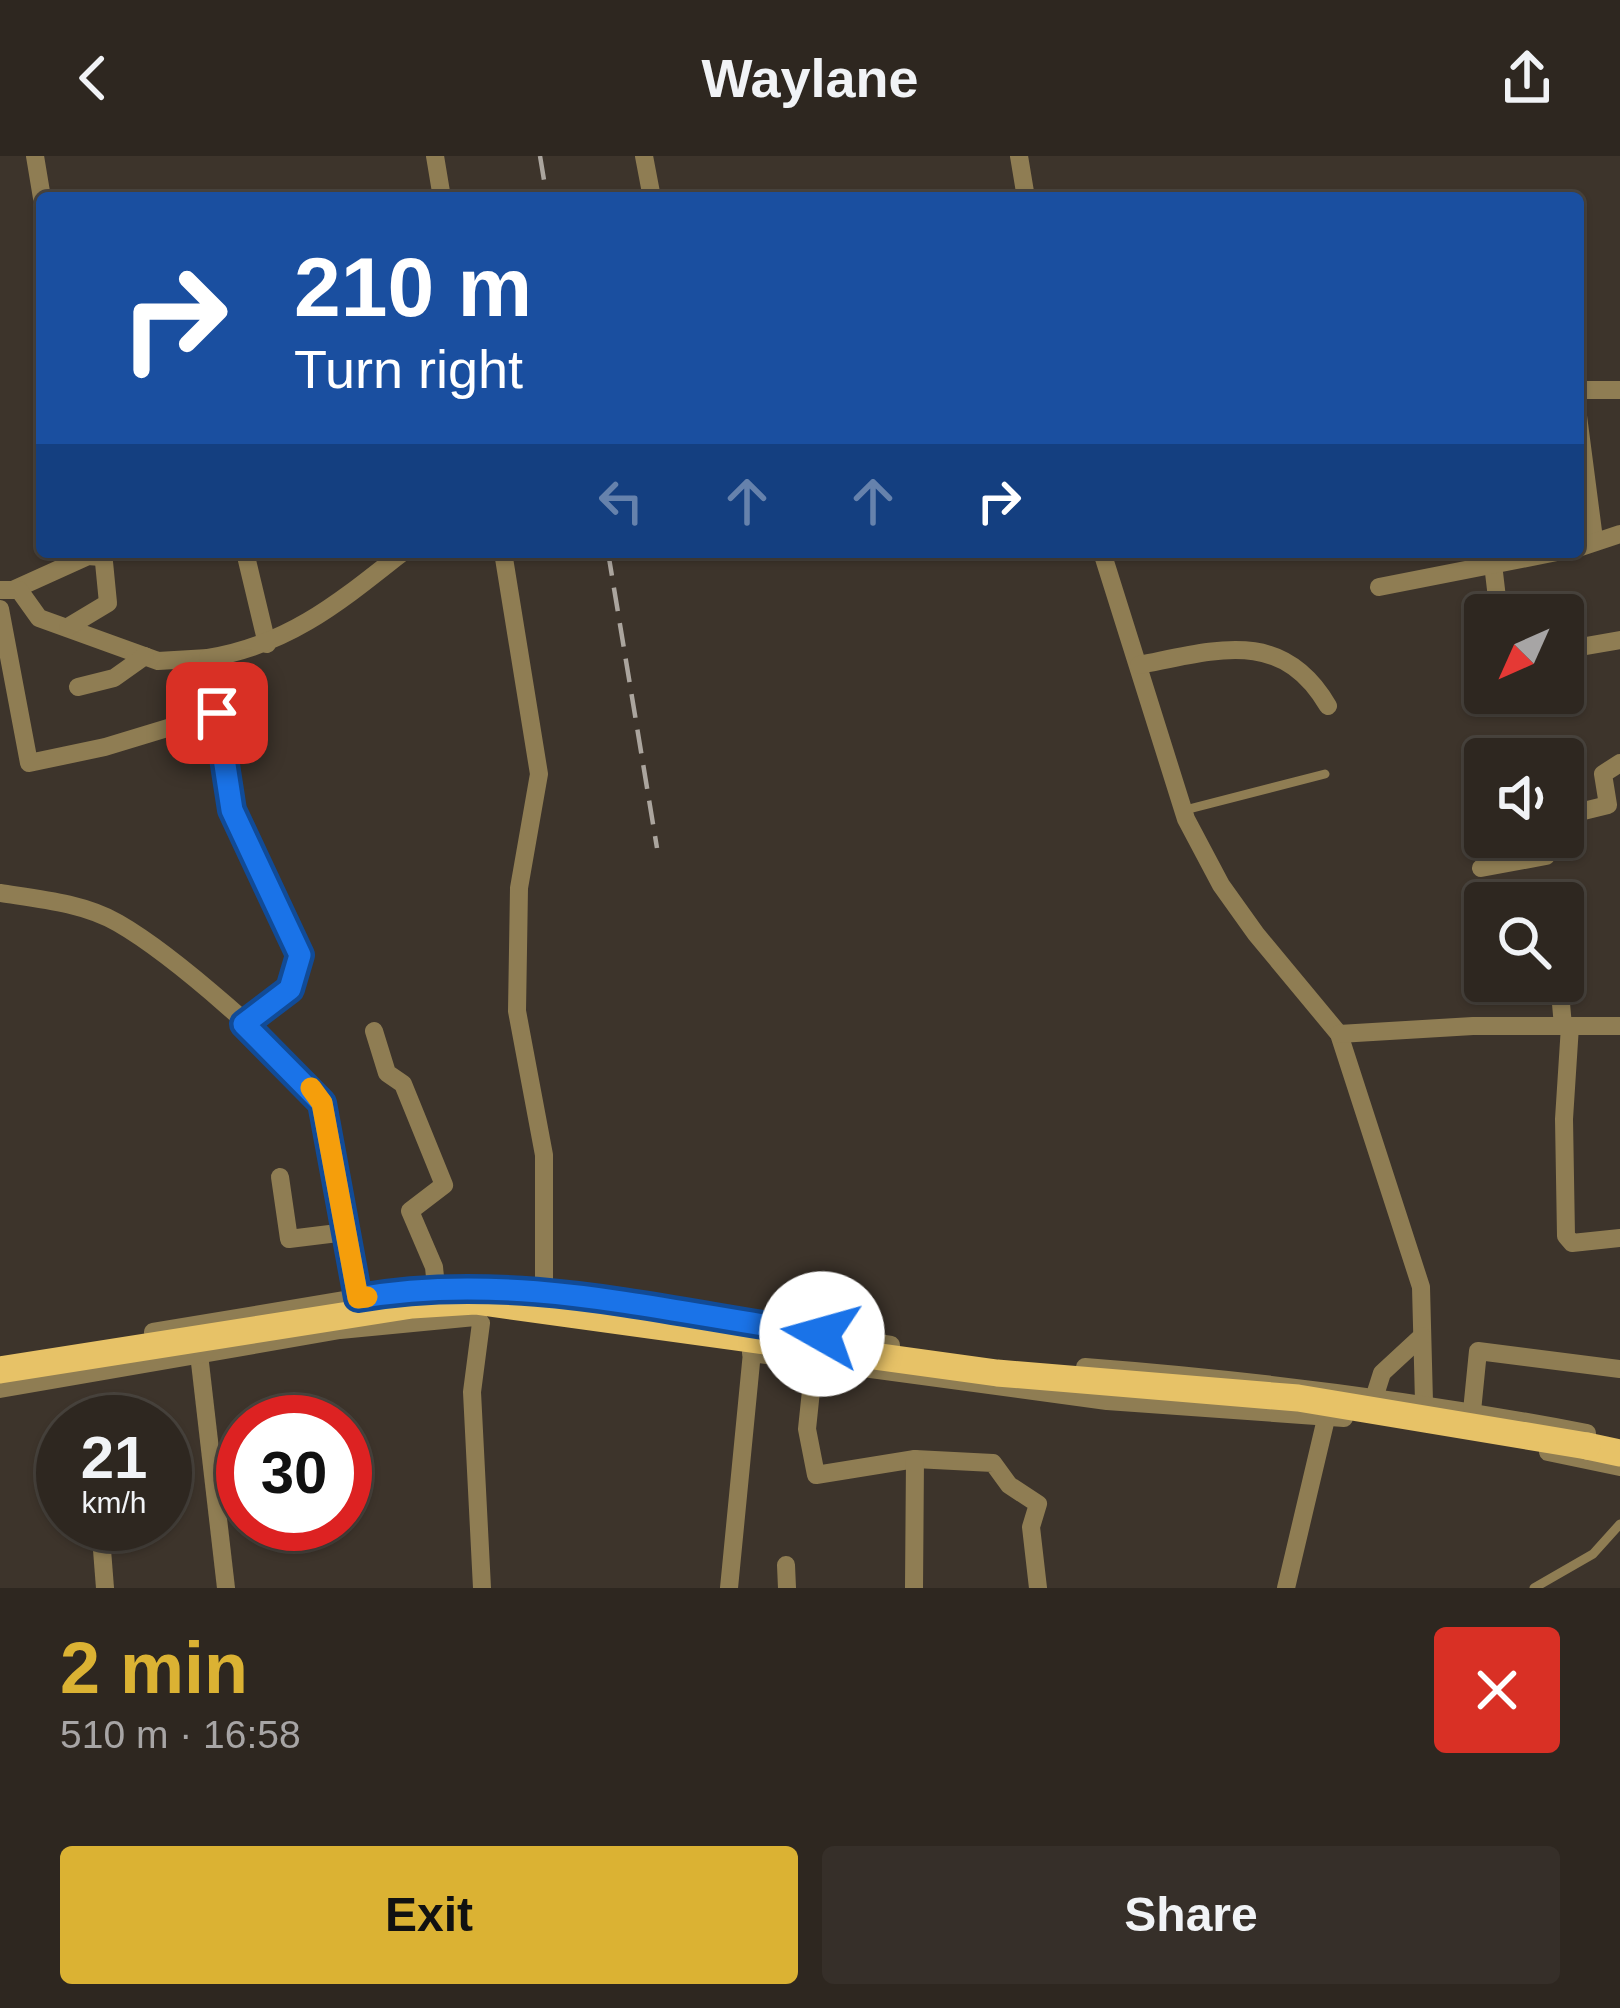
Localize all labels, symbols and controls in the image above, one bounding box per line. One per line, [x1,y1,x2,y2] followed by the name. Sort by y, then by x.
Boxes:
[60,45,126,111] icon: back
[1494,45,1560,111] icon: share
[701,48,919,108] text: Waylane
[96,240,252,396] icon: right
[294,240,532,334] text: 210 m
[294,339,523,399] text: Turn right
[588,468,654,534] icon: left
[714,468,780,534] icon: ahead
[840,468,906,534] icon: ahead
[966,468,1032,534] icon: right
[1464,594,1584,714] north arrow
[1464,594,1584,1002] map controls
[166,662,268,764] pin
[184,680,250,746] icon: arrive
[1464,738,1584,858] button: sound
[1464,882,1584,1002] button: search
[759,1271,885,1397] position arrow
[216,1395,372,1551] speed limit sign: 30
[81,1424,147,1491] text: 21
[81,1486,147,1519] text: km/h
[1434,1627,1560,1753] button: close
[60,1628,248,1708] text: 2 min
[60,1713,301,1756] text: 510 m · 16:58
[60,1846,798,1984] button: Exit
[822,1846,1560,1984] button: Share

